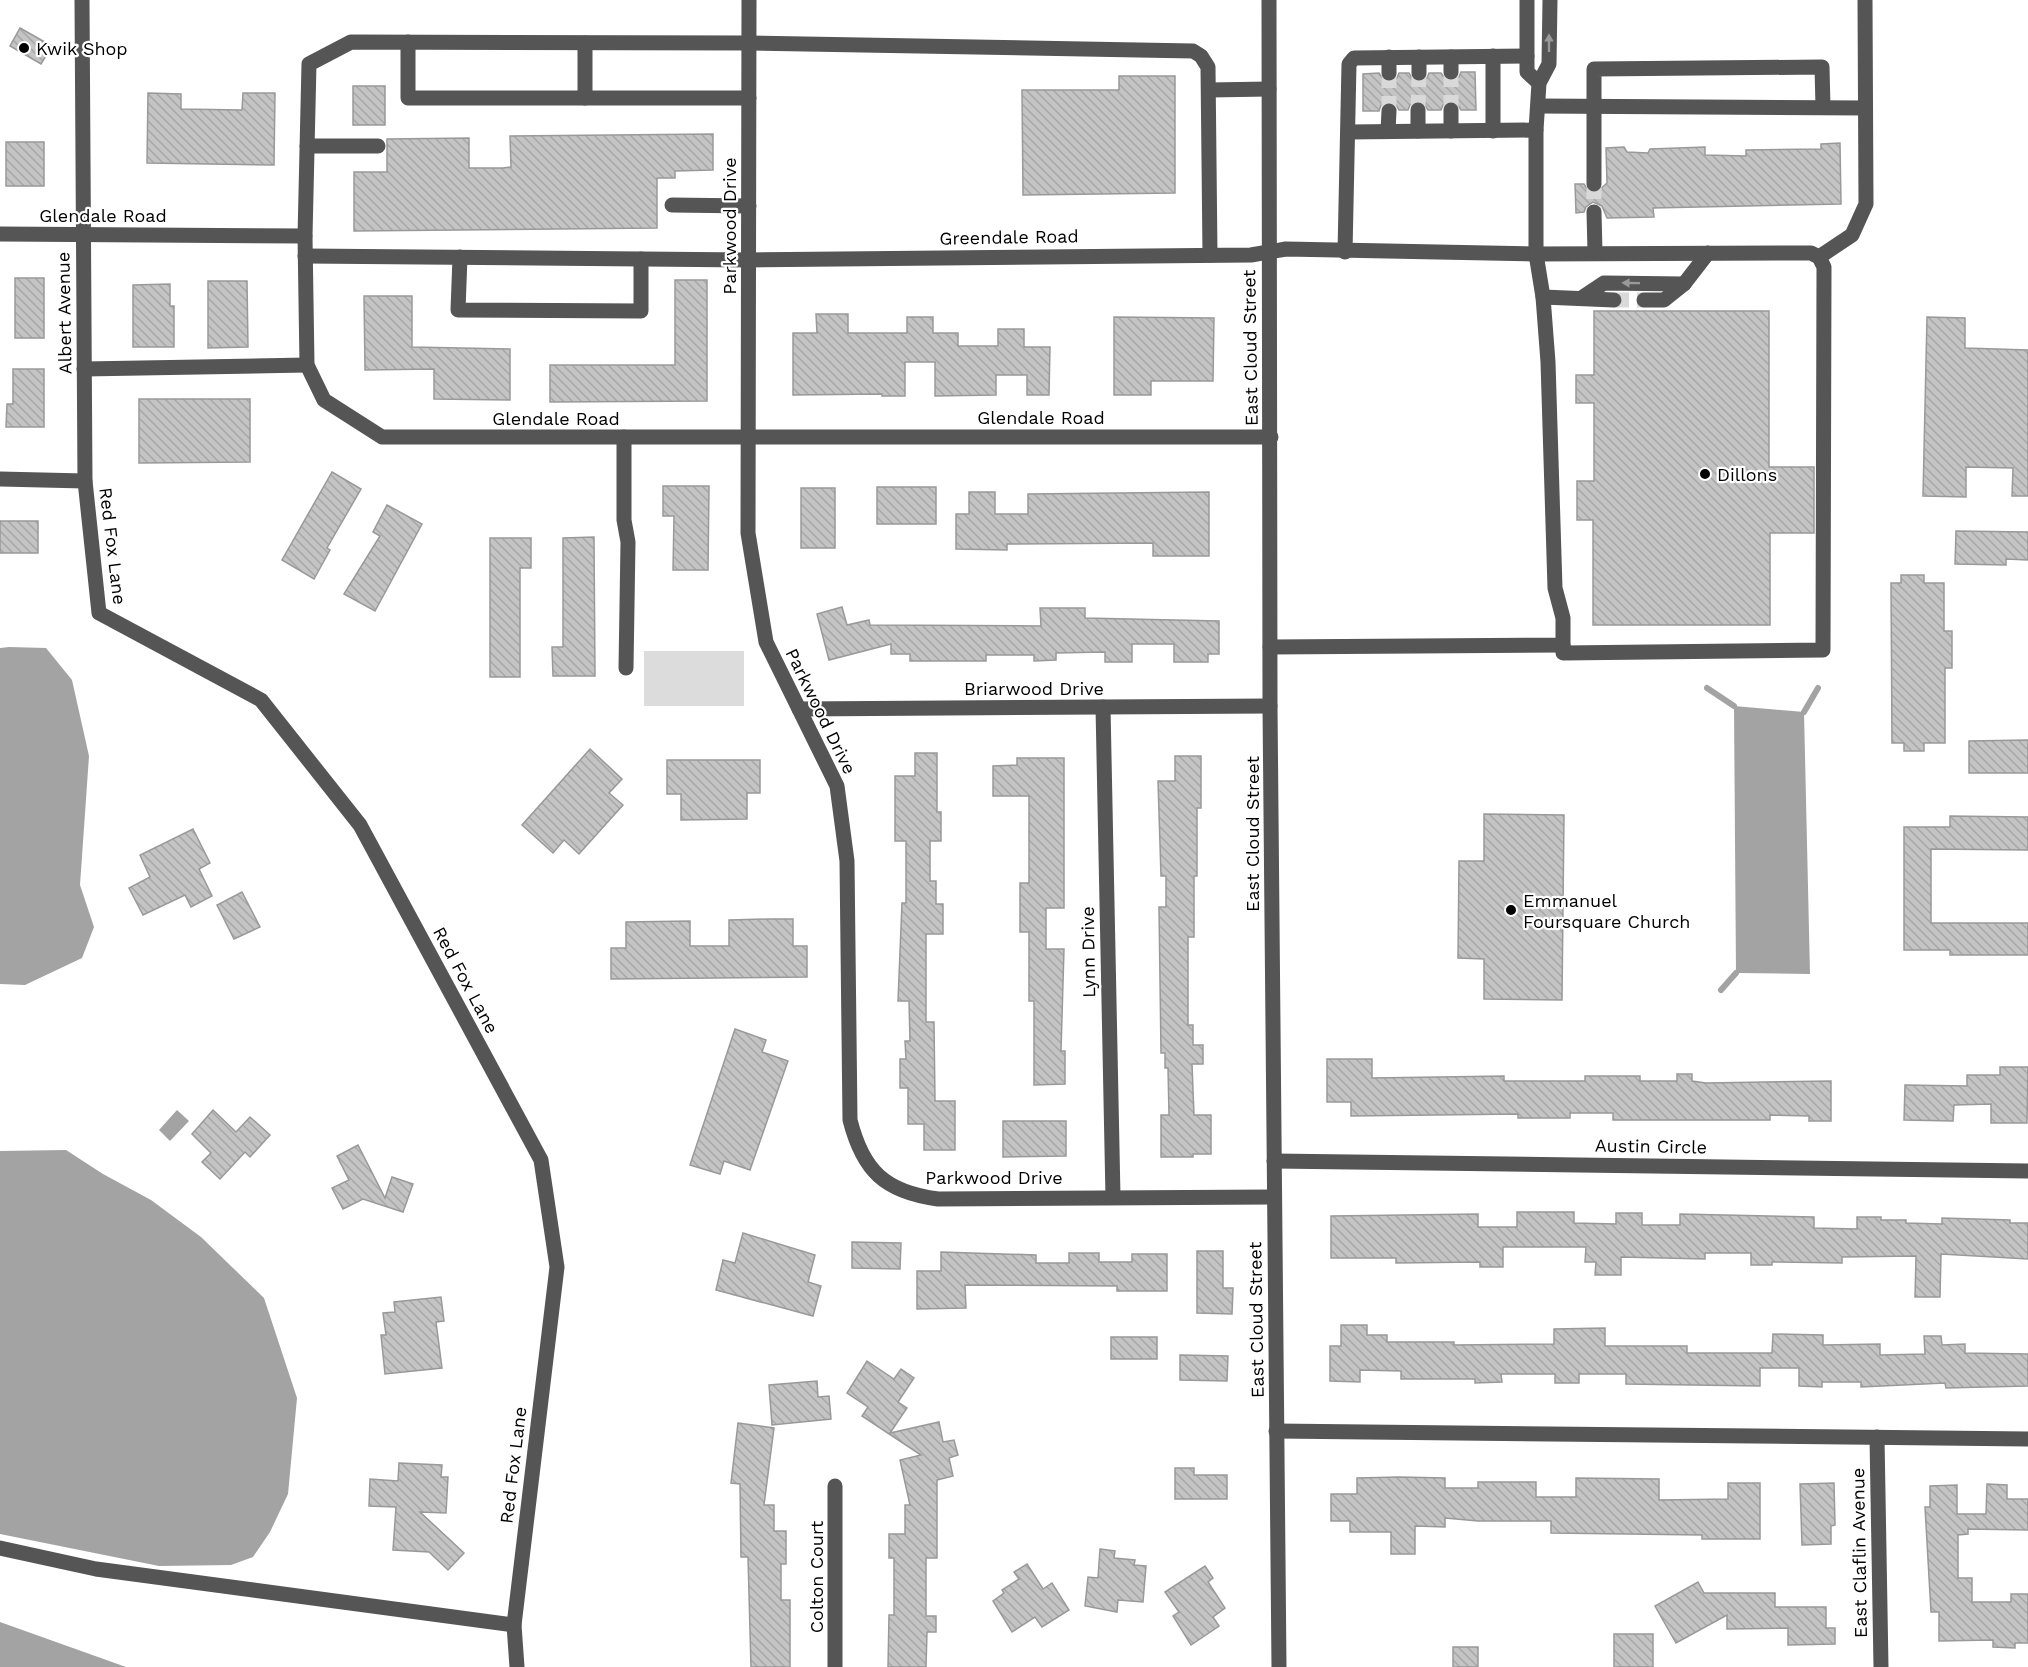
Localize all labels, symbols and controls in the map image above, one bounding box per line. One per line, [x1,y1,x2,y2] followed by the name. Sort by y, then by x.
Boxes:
[1544,33,1554,52] one-way arrow
[36,38,128,59] place label: Kwik Shop
[17,41,31,55] marker: Kwik Shop
[719,157,740,295] street label: Parkwood Drive
[39,205,167,226] street label: Glendale Road
[939,225,1079,249] street label: Greendale Road
[52,252,76,374] street label: Albert Avenue
[1238,269,1262,426] street label: East Cloud Street
[1622,279,1641,288] one-way arrow
[977,407,1105,428] street label: Glendale Road
[492,408,620,429] street label: Glendale Road
[1717,464,1777,485] place label: Dillons
[1698,467,1712,481] marker: Dillons
[95,486,131,606] street label: Red Fox Lane
[781,645,861,777] street label: Parkwood Drive
[964,678,1104,699] street label: Briarwood Drive
[1242,755,1263,912] street label: East Cloud Street
[1523,890,1690,932] place label: Emmanuel Foursquare Church
[1504,903,1518,917] marker: Emmanuel Foursquare Church
[1077,906,1099,998] street label: Lynn Drive
[429,923,503,1037] street label: Red Fox Lane
[1595,1135,1707,1157] street label: Austin Circle
[925,1167,1063,1188] street label: Parkwood Drive
[1244,1241,1268,1398] street label: East Cloud Street
[495,1405,531,1525] street label: Red Fox Lane
[1847,1468,1871,1638] street label: East Claflin Avenue
[806,1520,827,1633] street label: Colton Court

